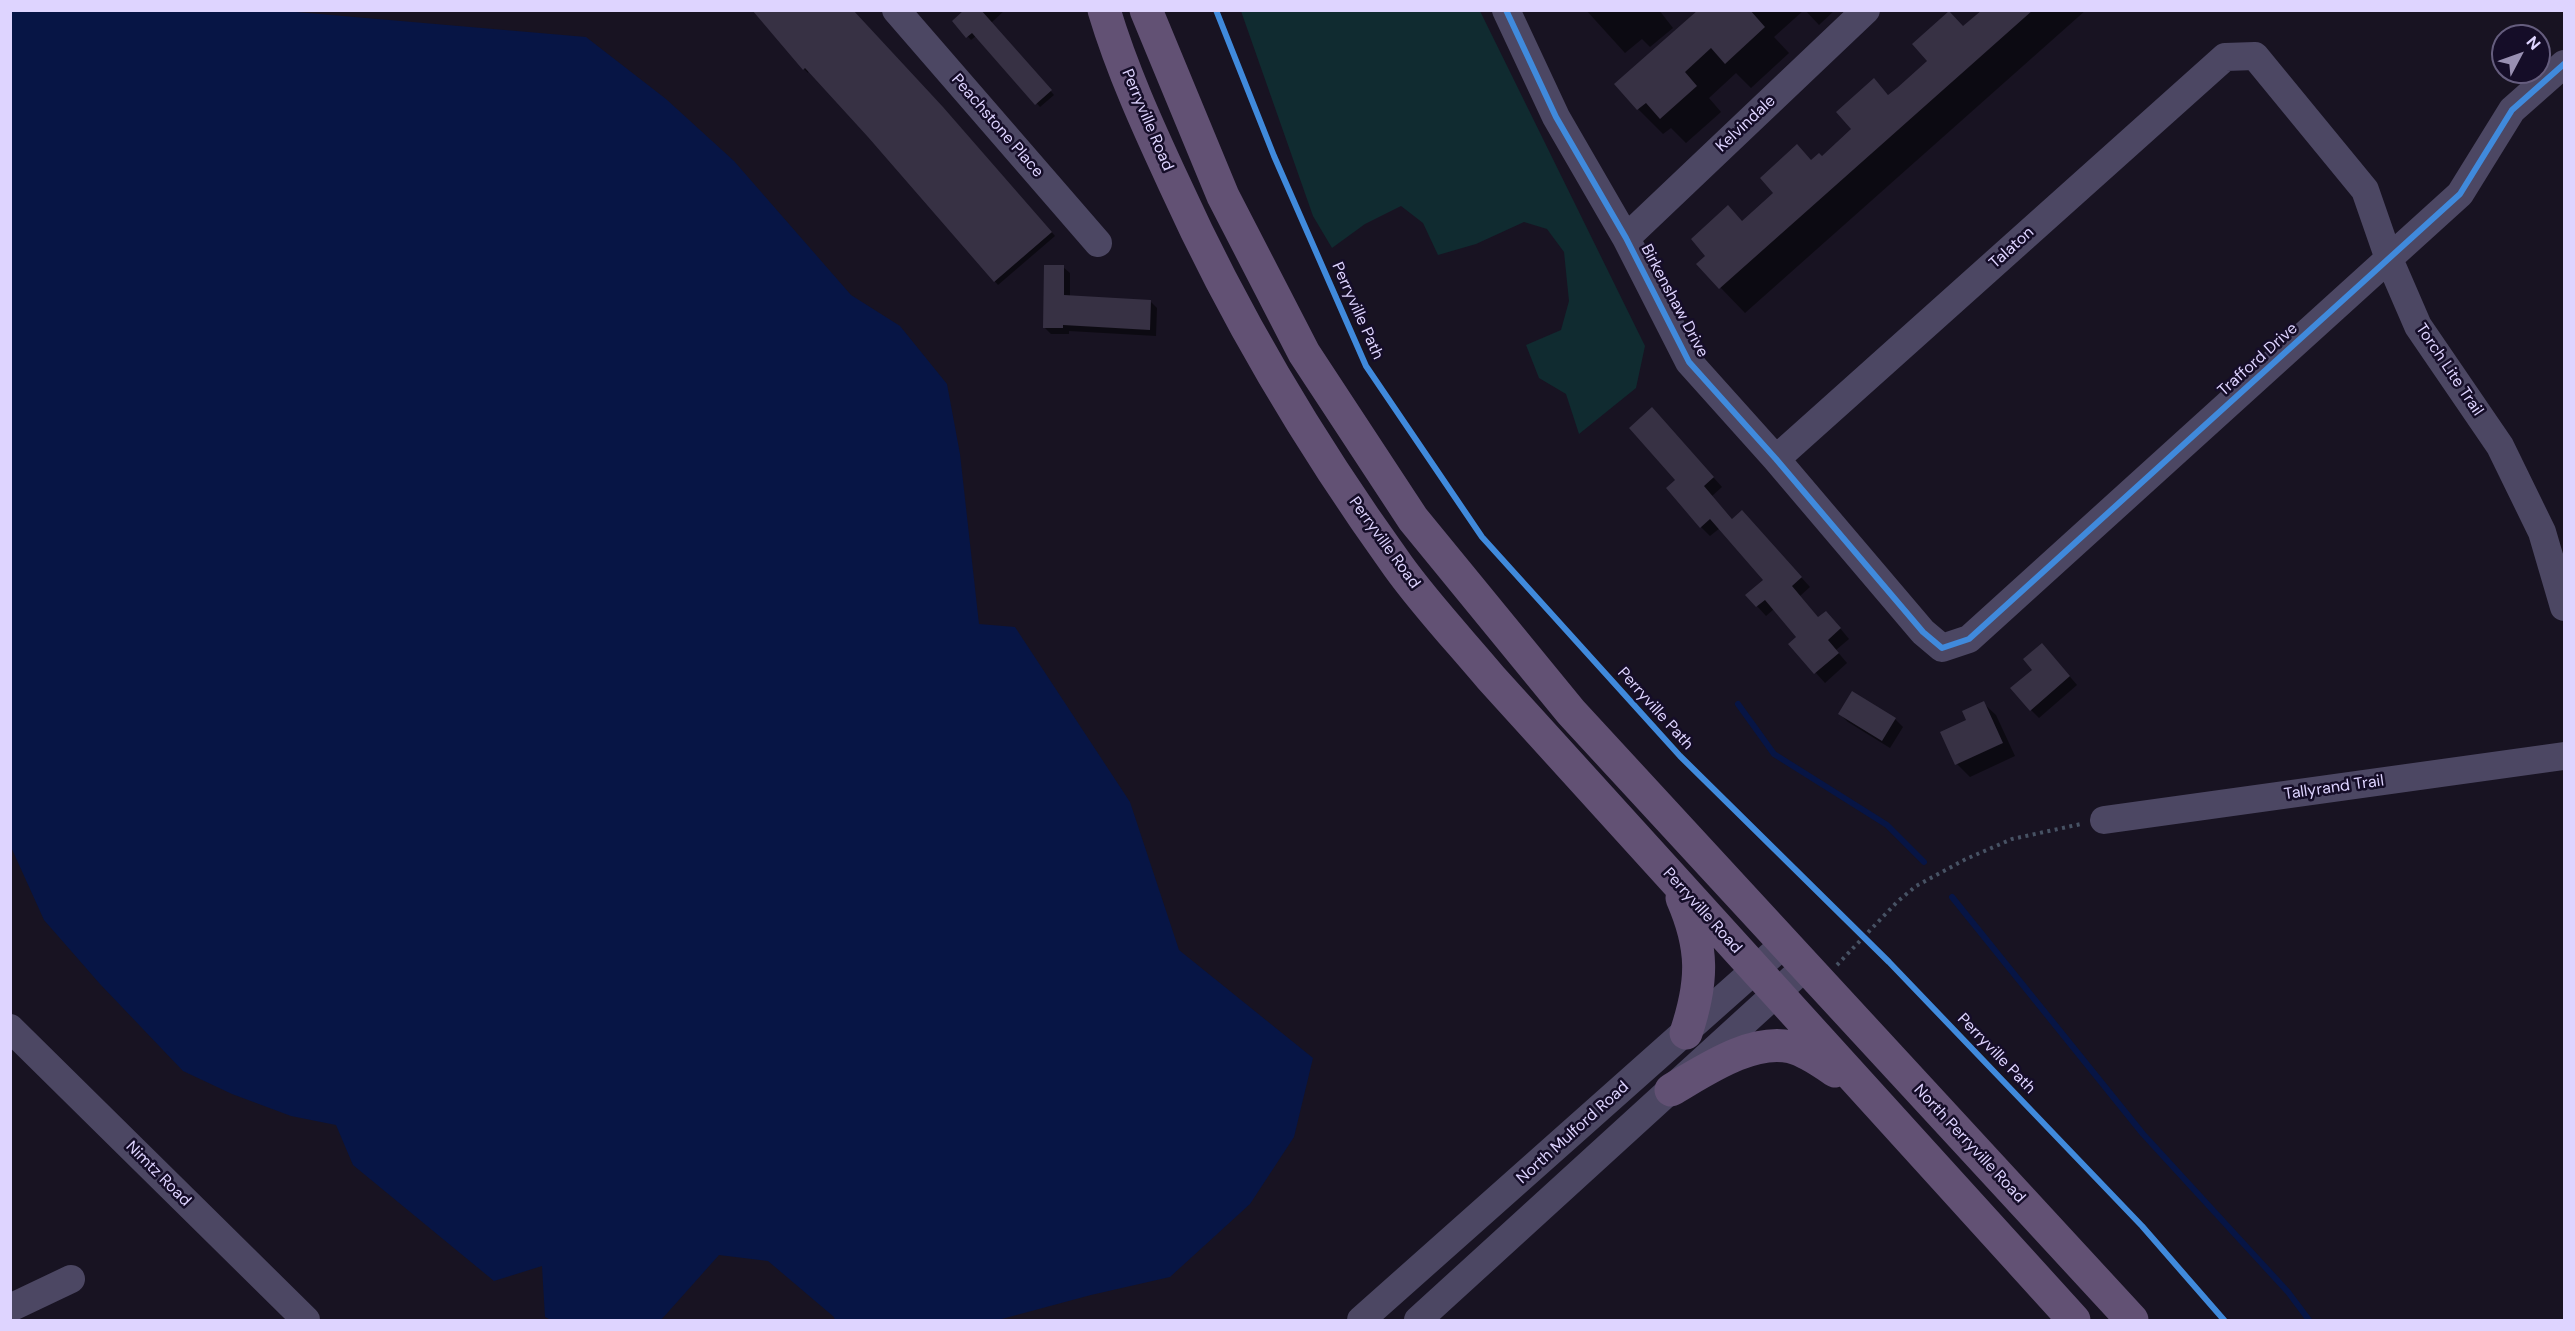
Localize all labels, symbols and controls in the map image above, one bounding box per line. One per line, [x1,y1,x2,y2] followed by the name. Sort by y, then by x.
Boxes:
[2491,24,2551,84] north arrow
[2522,32,2545,54] text: N
[1117,66,1177,174] street label: Perryville Road
[947,70,1047,182] street label: Peachstone Place
[1712,92,1780,156] street label: Kelvindale
[1986,223,2038,273] street label: Talaton
[1636,241,1712,361] street label: Birkenshaw Drive
[1327,259,1387,363] street label: Perryville Path
[2214,319,2302,401] street label: Trafford Drive
[2411,320,2487,420] street label: Torch Lite Trail
[1344,493,1424,593] street label: Perryville Road
[1613,664,1697,754] street label: Perryville Path
[2283,771,2385,805] street label: Tallyrand Trail
[1659,864,1745,958] street label: Perryville Road
[1953,1010,2039,1098] street label: Perryville Path
[1513,1078,1633,1188] street label: North Mulford Road
[1909,1081,2029,1207] street label: North Perryville Road
[121,1137,195,1211] street label: Nimtz Road

